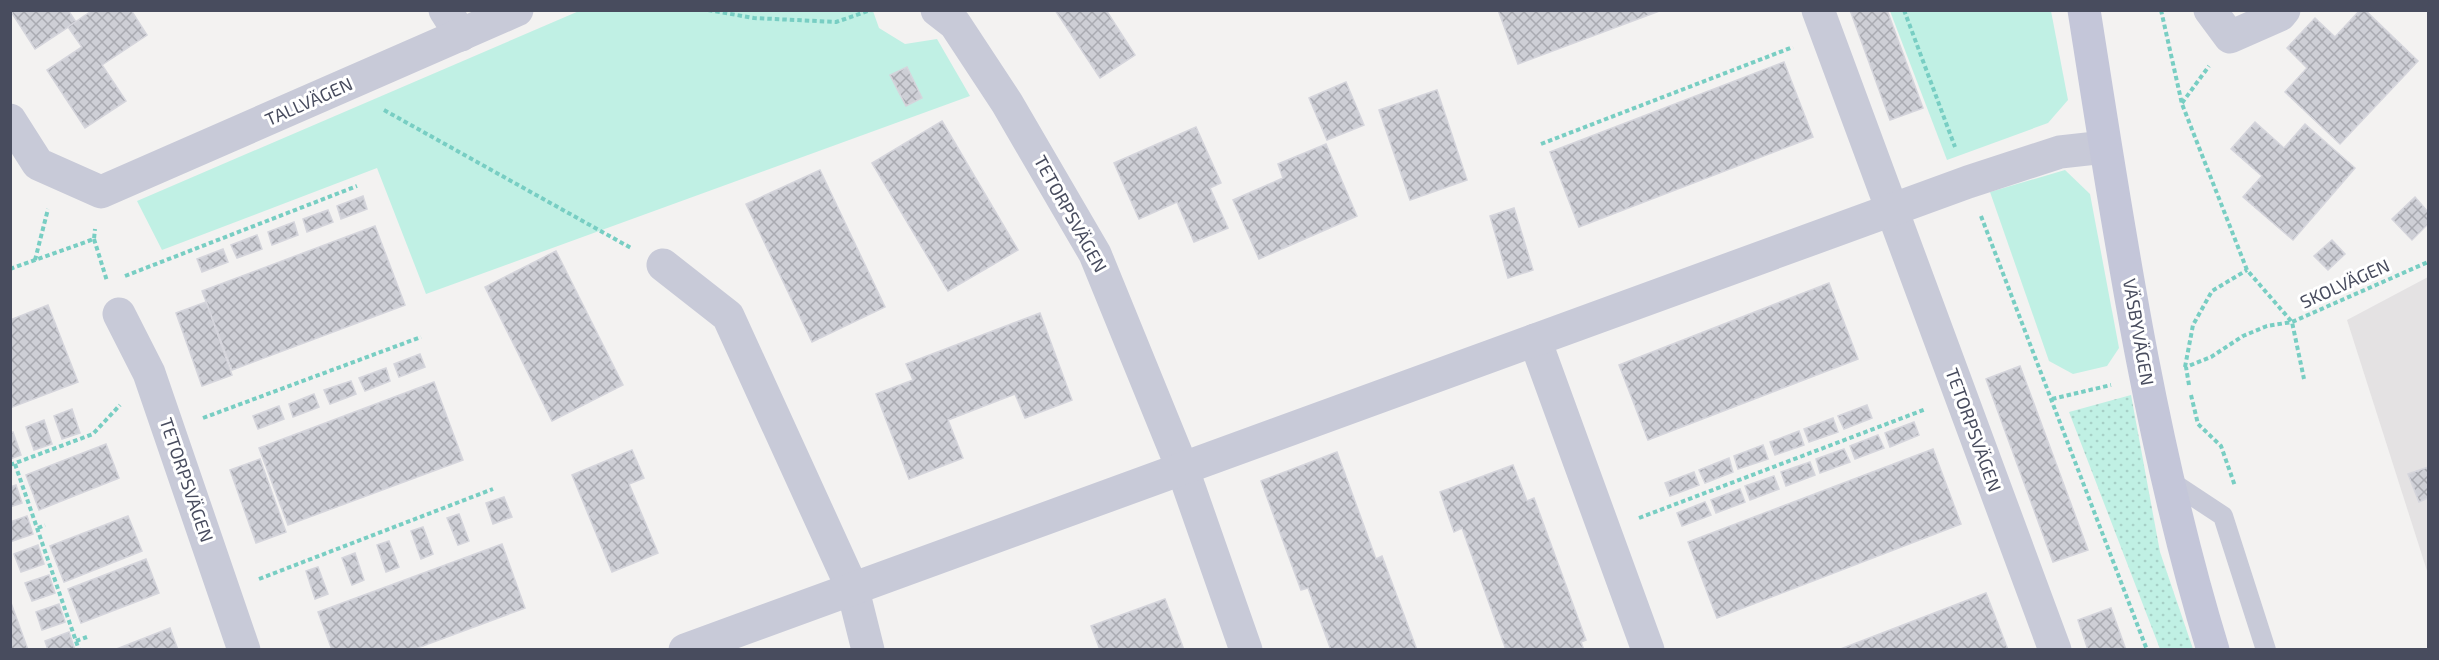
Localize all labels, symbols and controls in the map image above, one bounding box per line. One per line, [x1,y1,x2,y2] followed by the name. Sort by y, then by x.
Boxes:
[262,72,356,130] street label: TALLVÄGEN
[1030,151,1112,276] street label: TETORPSVÄGEN
[2296,254,2393,313] street label: SKOLVÄGEN
[2119,277,2159,387] street label: VÄSBYVÄGEN
[1941,365,2007,495] street label: TETORPSVÄGEN
[155,415,219,545] street label: TETORPSVÄGEN

